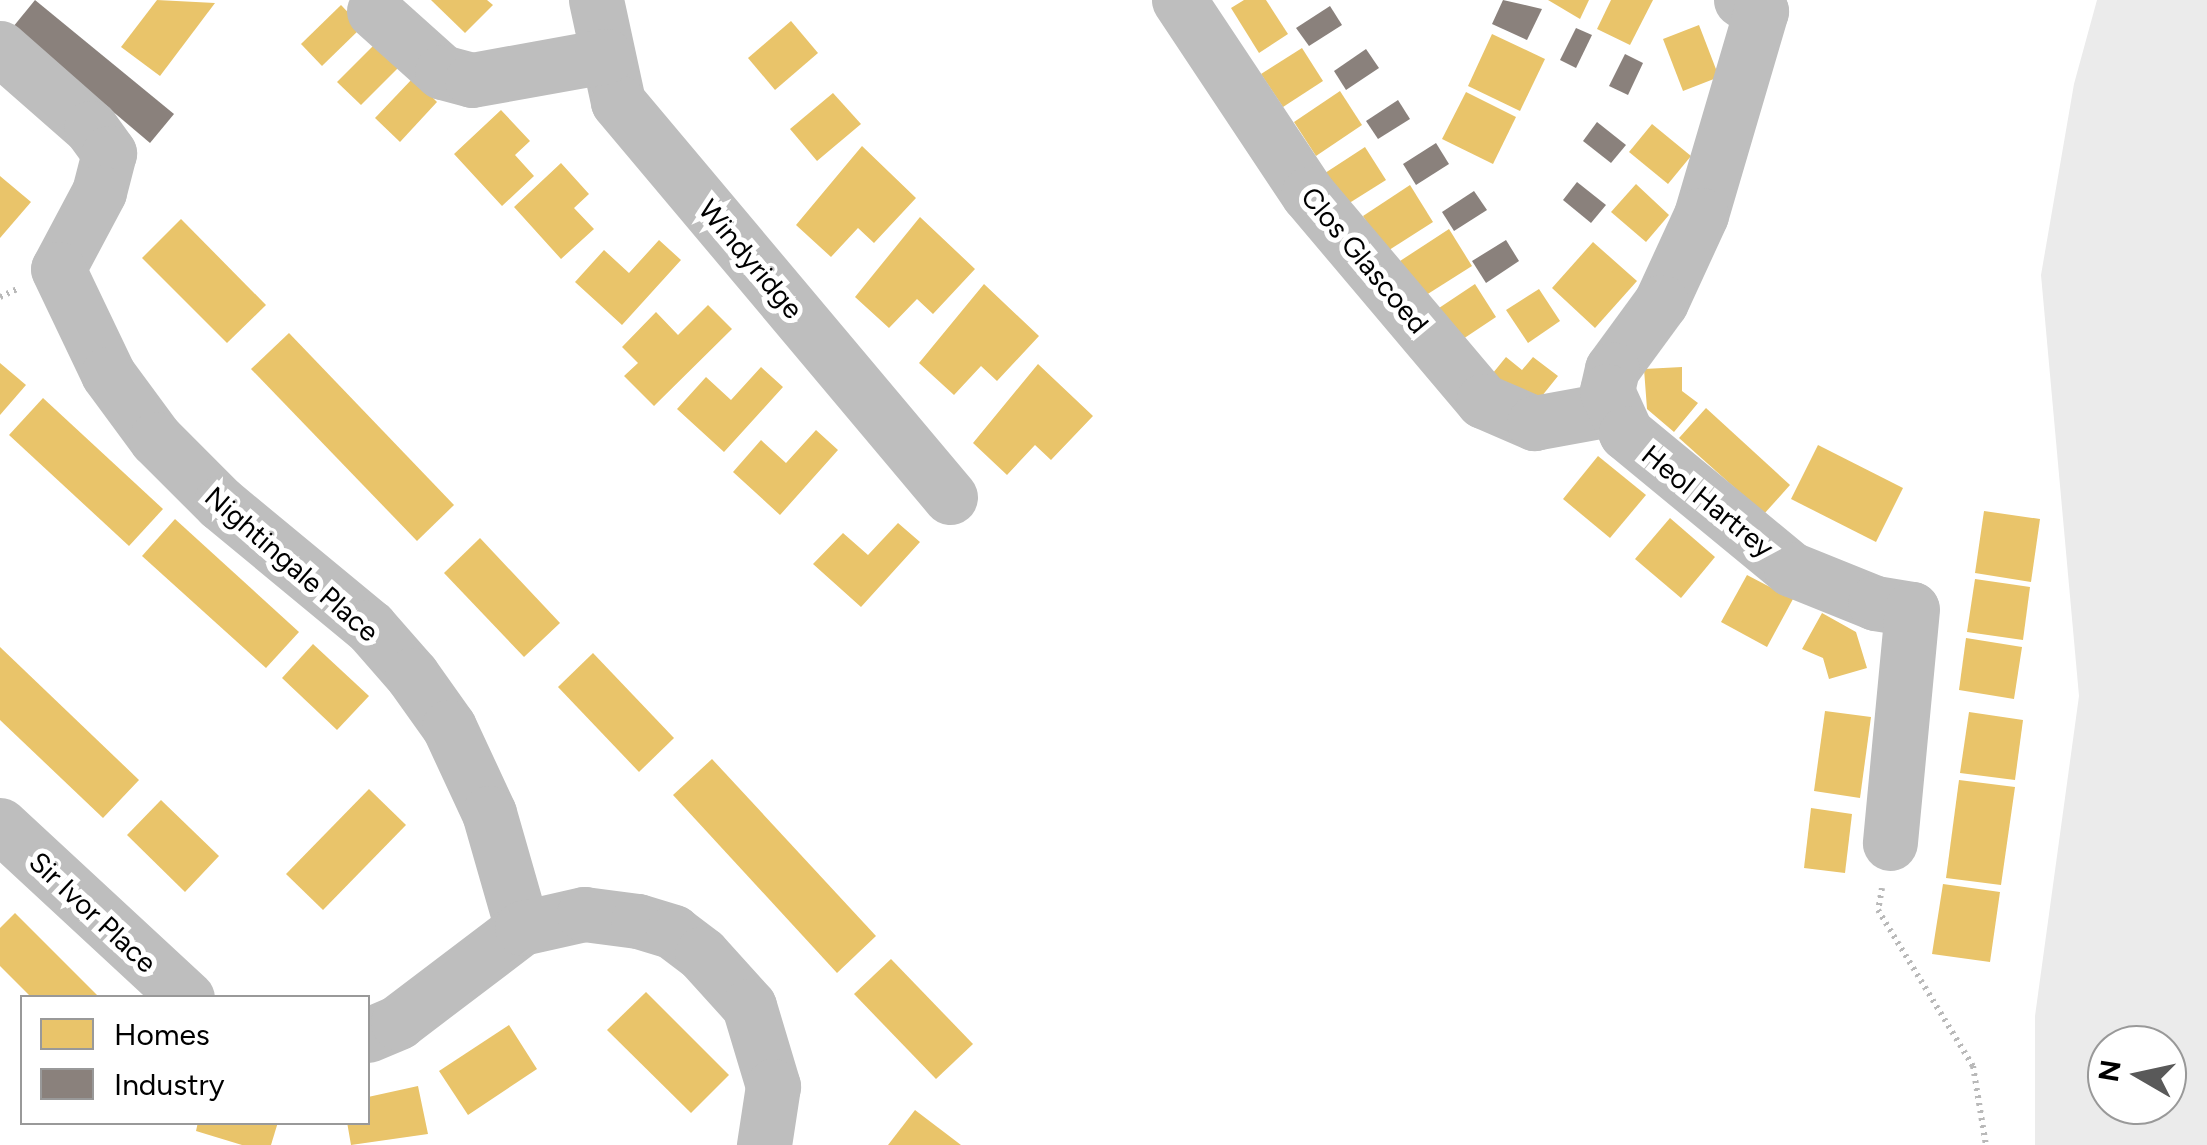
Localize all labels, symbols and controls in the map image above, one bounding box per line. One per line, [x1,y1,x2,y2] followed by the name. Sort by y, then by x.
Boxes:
[1294,180,1436,340] street label: Clos Glascoed
[692,193,810,325] street label: Windyridge
[1635,438,1781,564] street label: Heol Hartrey
[198,479,386,649] street label: Nightingale Place
[22,845,164,979] street label: Sir Ivor Place
[20,995,370,1125] legend
[114,1016,210,1053] text: Homes
[2087,1025,2187,1125] north arrow
[2091,1057,2128,1084] text: N
[114,1066,224,1103] text: Industry

